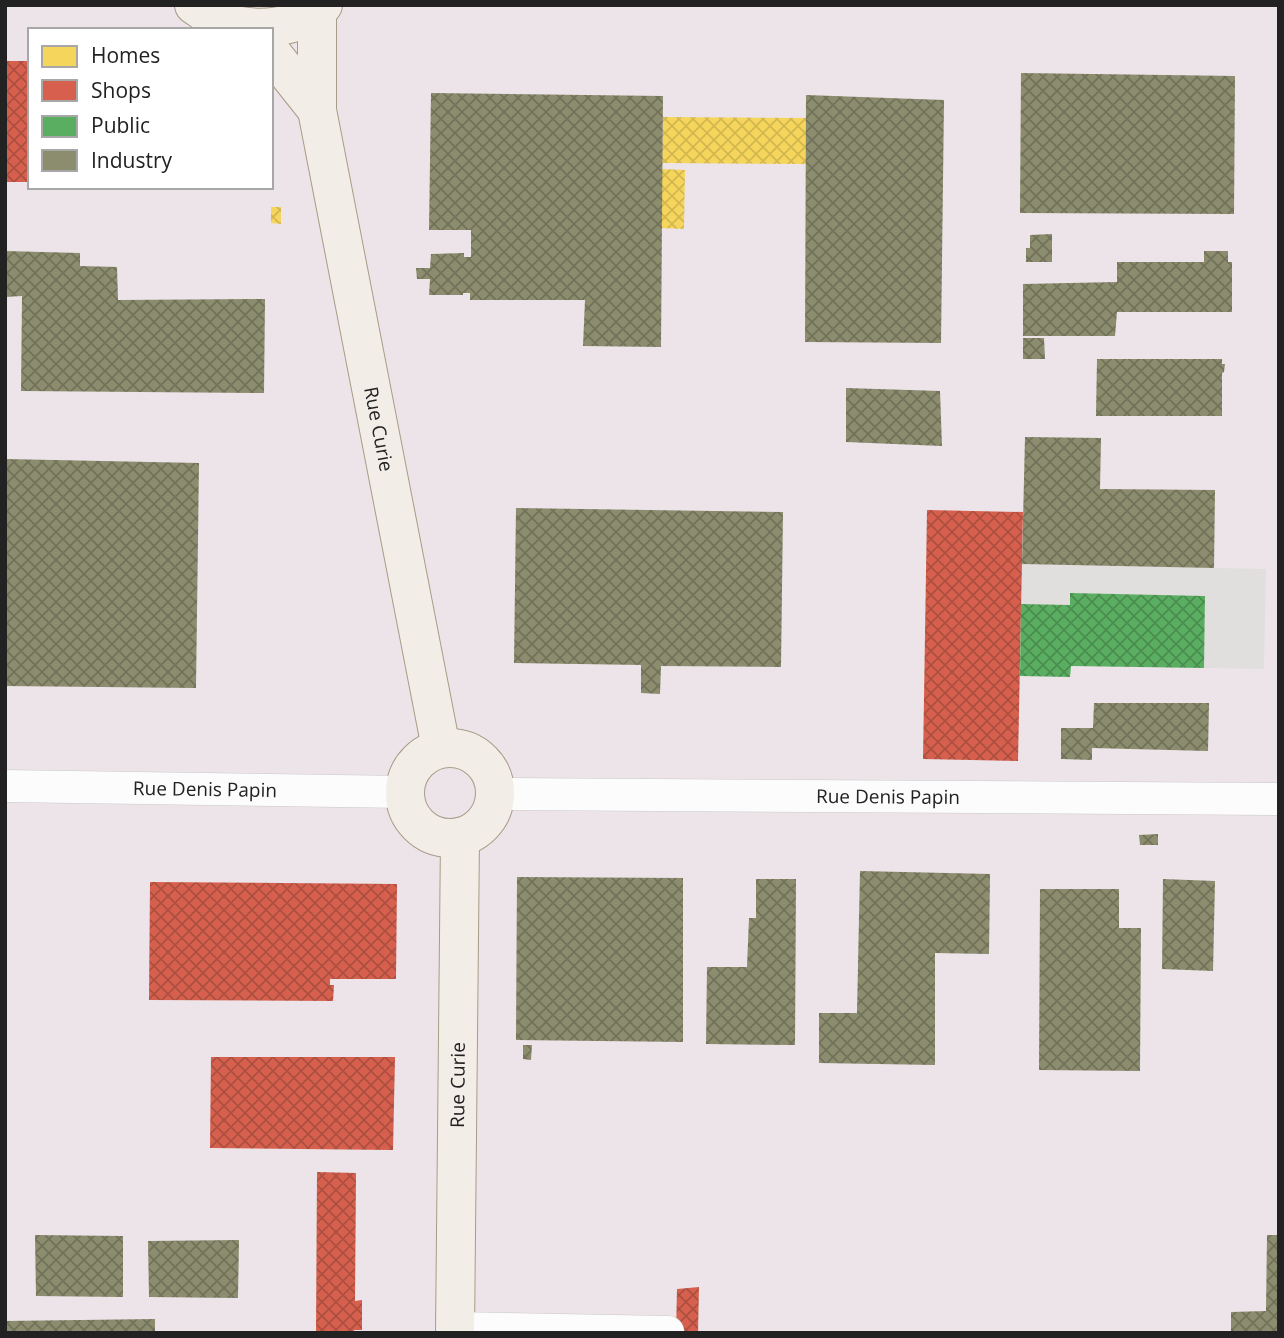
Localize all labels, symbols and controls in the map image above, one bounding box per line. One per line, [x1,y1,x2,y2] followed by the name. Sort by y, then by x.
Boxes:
[28,28,273,189] legend
[91,41,160,69] text: Homes
[91,76,151,104] text: Shops
[91,111,150,139] text: Public
[91,146,173,174] text: Industry
[358,384,400,474] street label: Rue Curie
[133,775,277,803] street label: Rue Denis Papin
[816,783,960,810] street label: Rue Denis Papin
[444,1042,471,1128] street label: Rue Curie

